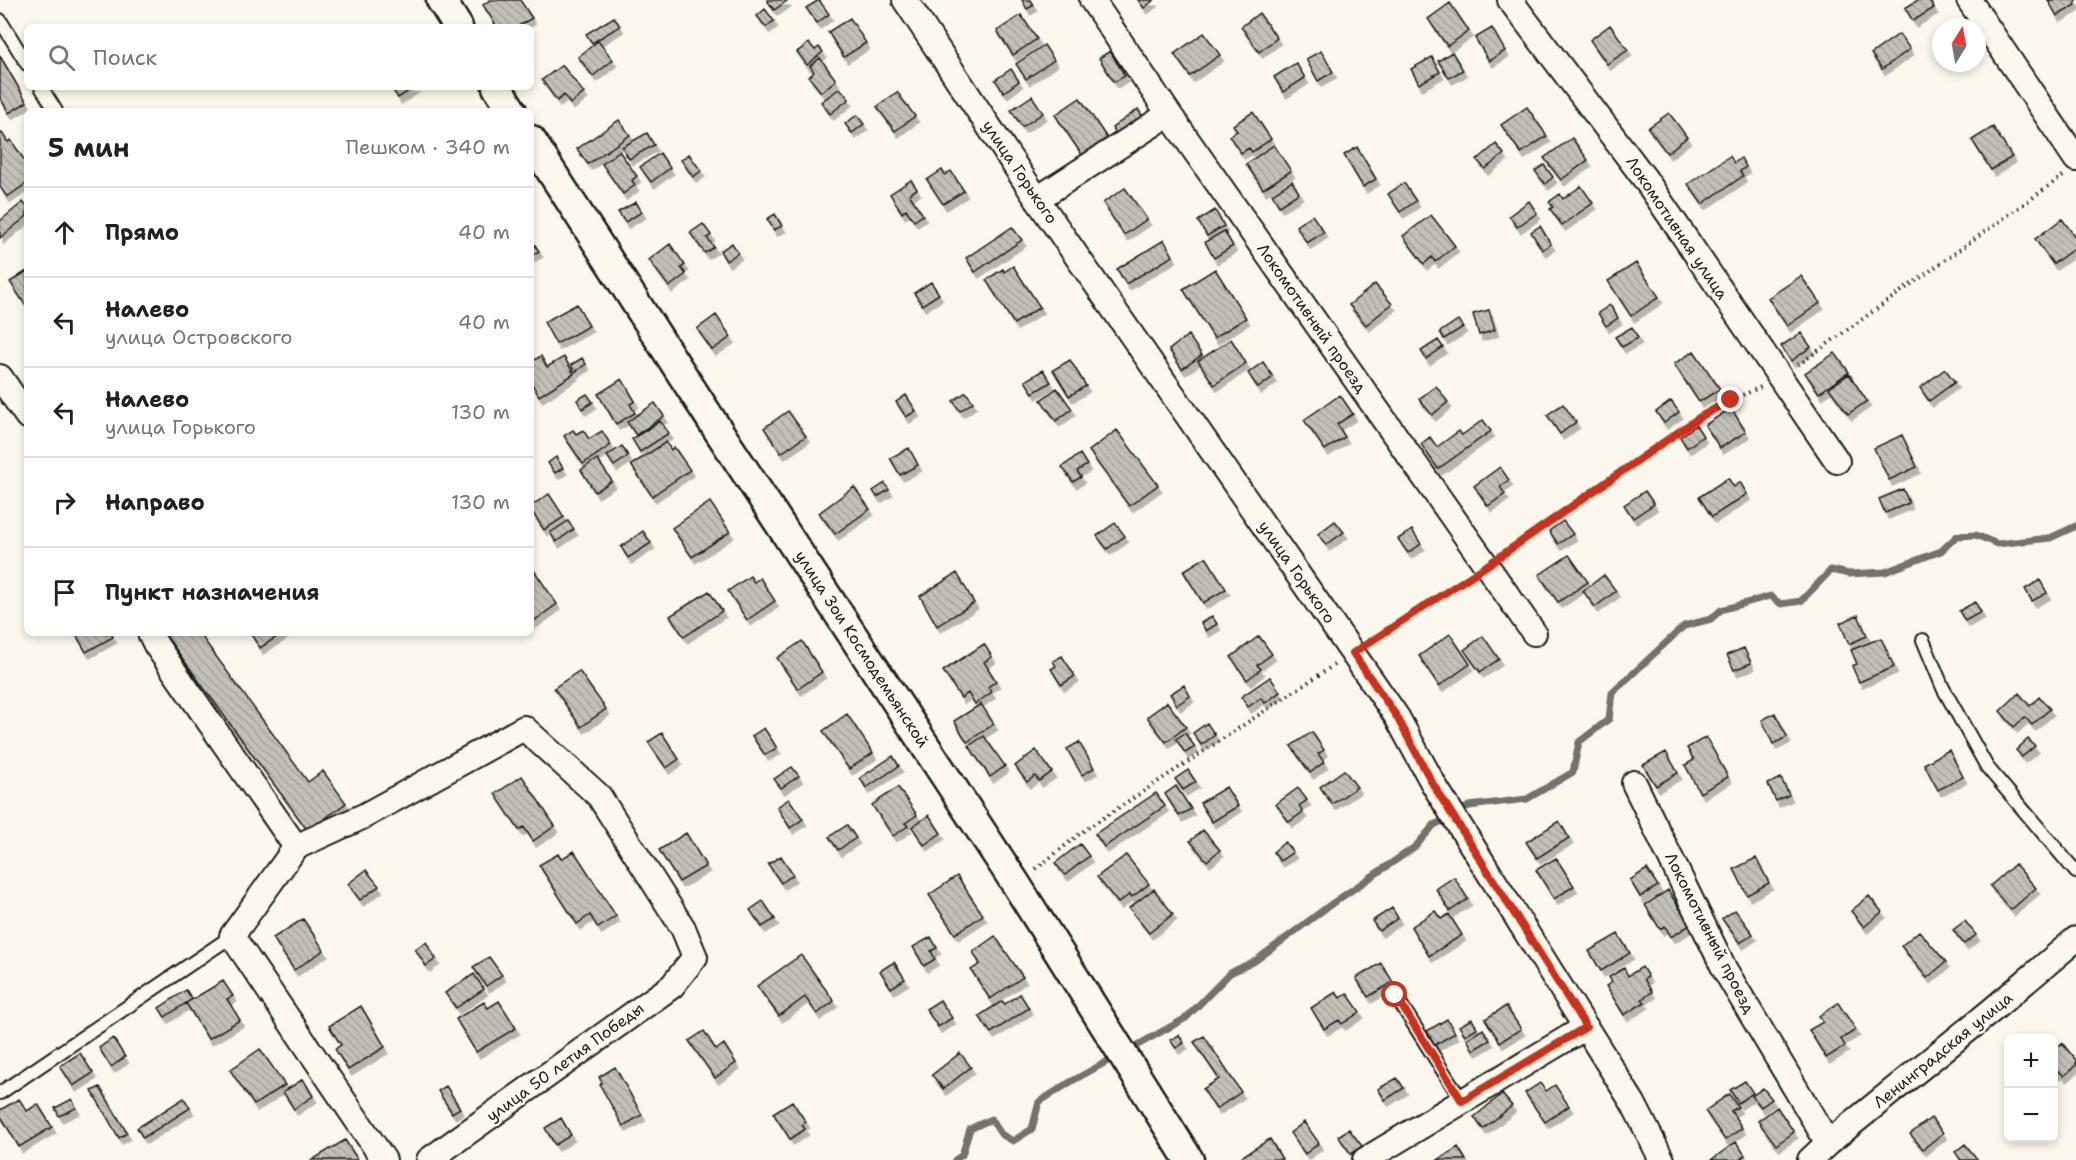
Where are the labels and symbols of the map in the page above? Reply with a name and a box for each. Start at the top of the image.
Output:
north arrow [1932,18,1986,72]
street label: улица Горького [978,116,1062,228]
street label: Локомотивная улица [1621,152,1733,304]
street label: Локомотивный проезд [1252,239,1372,397]
route end [1717,386,1743,412]
street label: улица Горького [1254,517,1340,627]
street label: улица Зои Космодемьянской [790,546,934,752]
street label: Локомотивный проезд [1660,849,1760,1017]
route start [1381,981,1407,1007]
street label: Ленинградская улица [1869,987,2017,1113]
street label: улица 50 летия Победы [482,998,648,1126]

